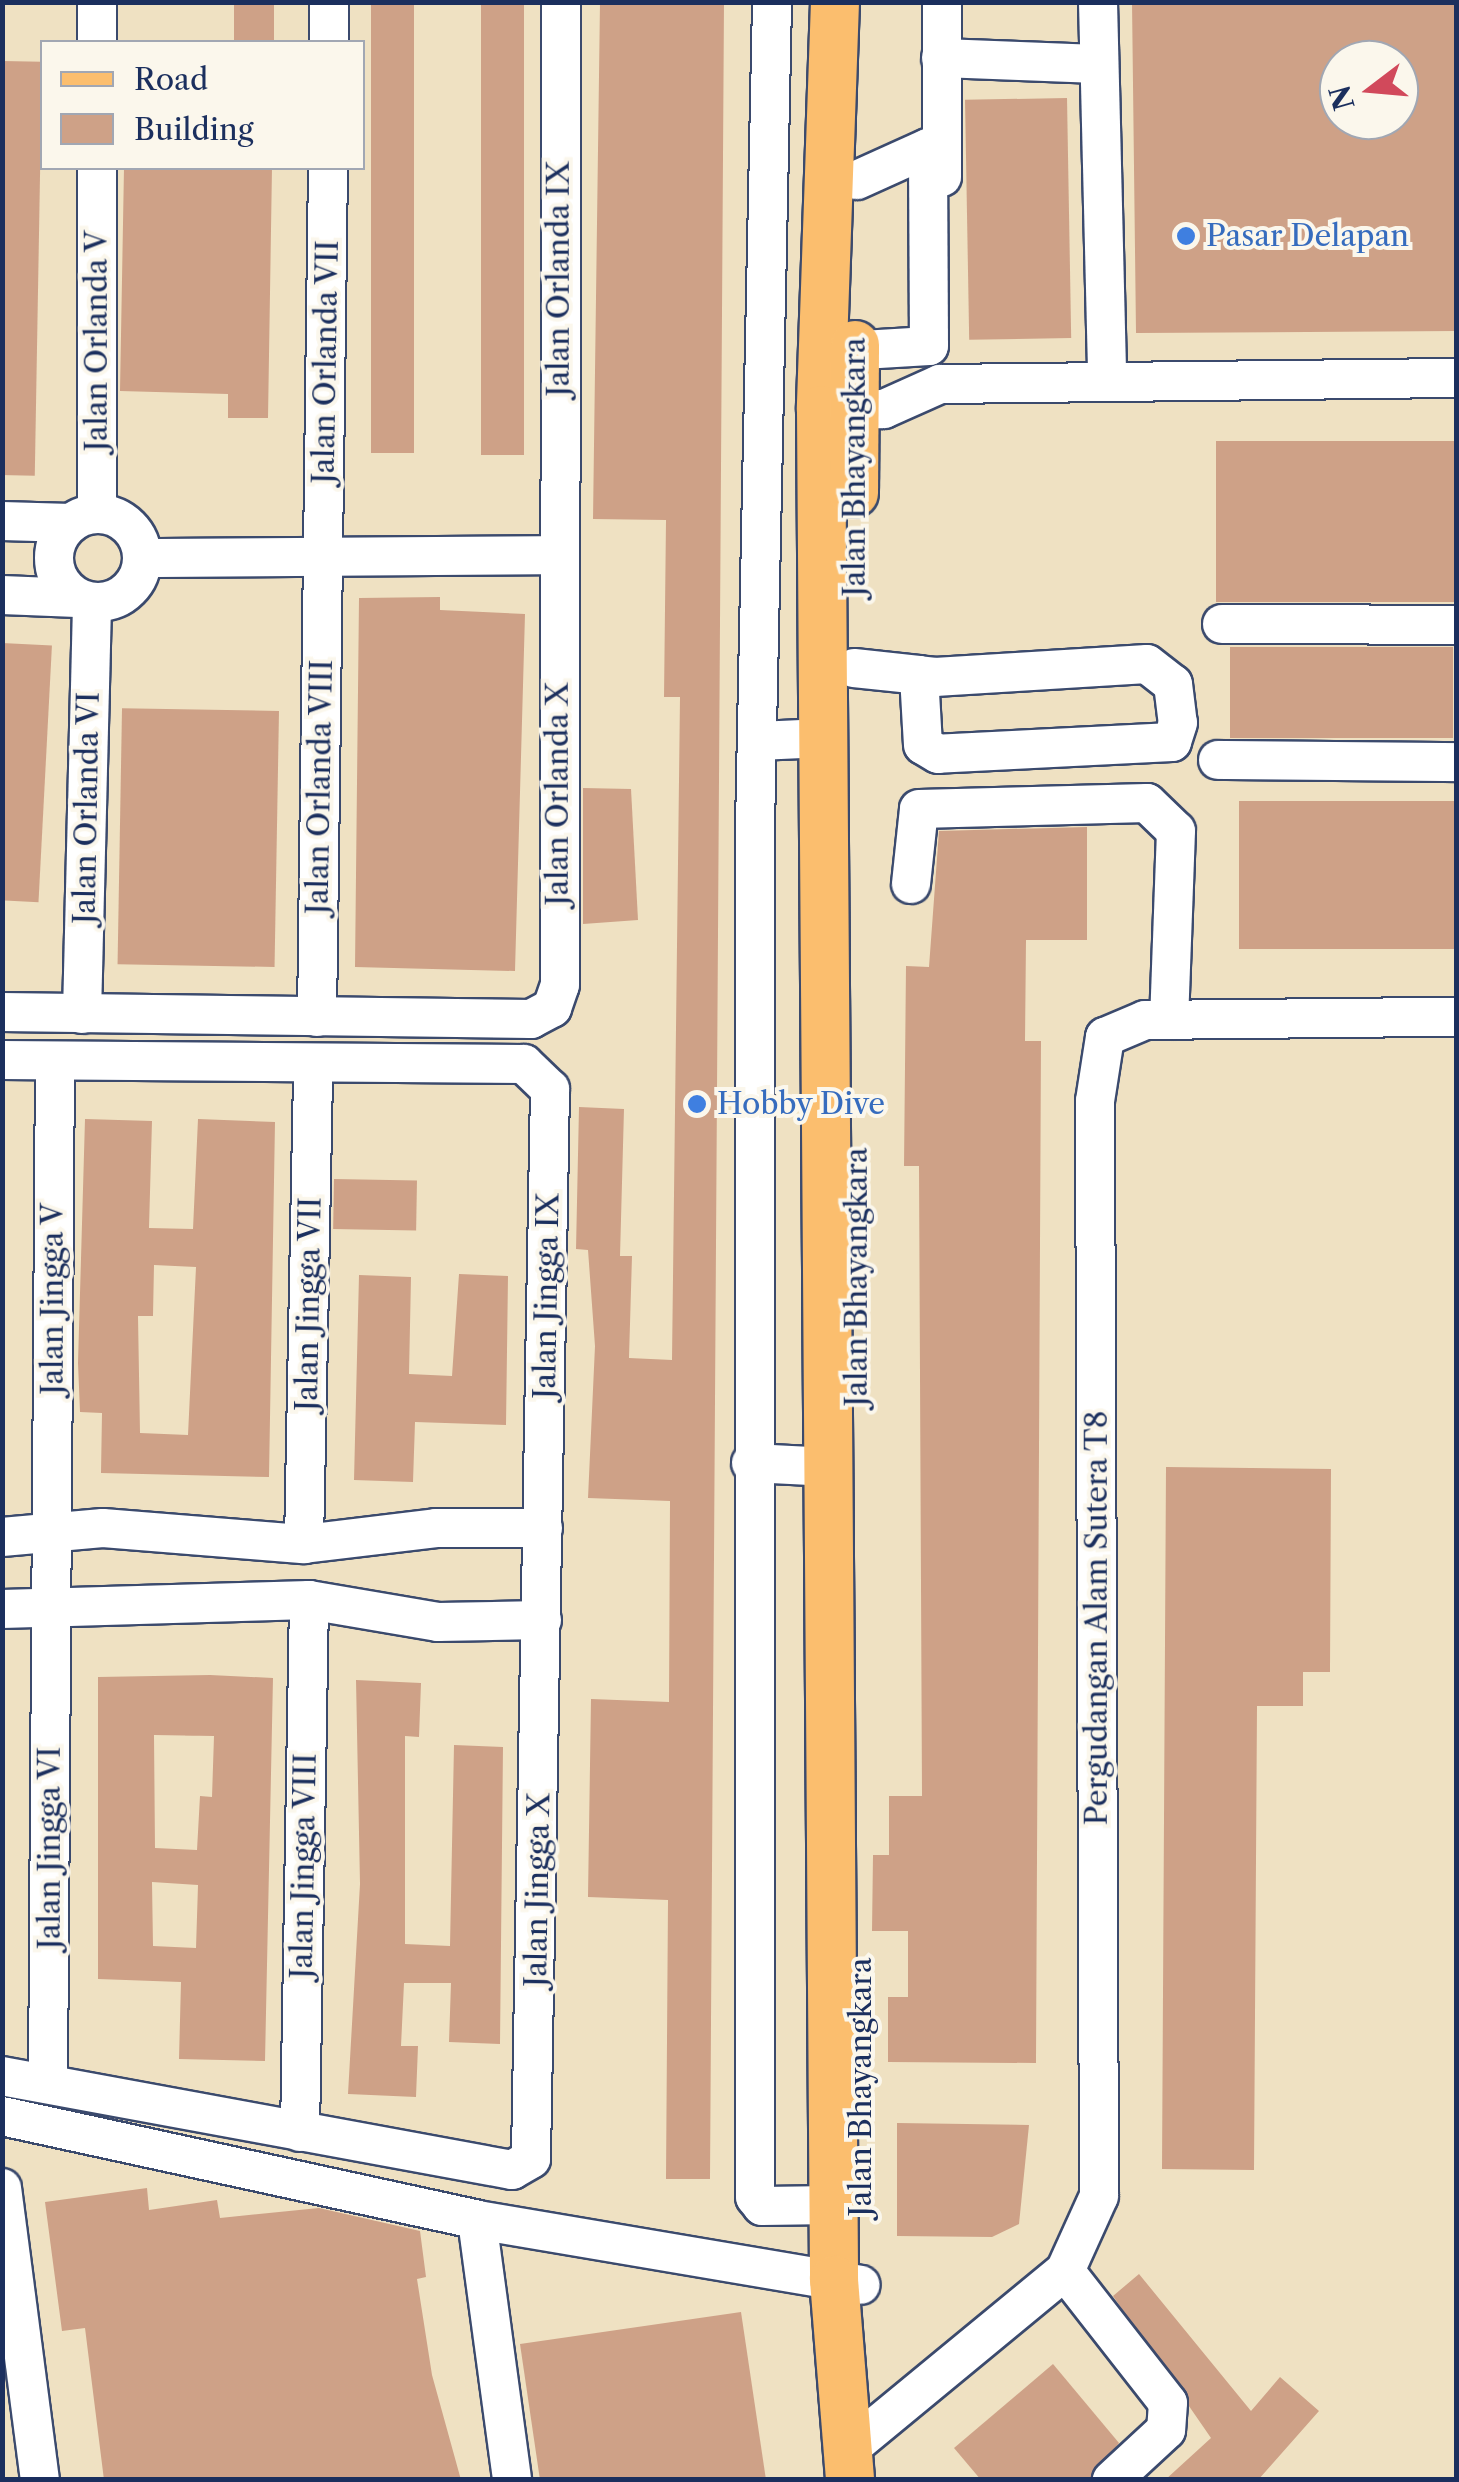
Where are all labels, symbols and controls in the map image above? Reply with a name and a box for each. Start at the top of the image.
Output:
legend [40,40,365,170]
north arrow [1319,40,1419,140]
text: Road [134,61,208,98]
text: N [1322,81,1362,114]
text: Building [134,111,254,148]
street label: Jalan Orlanda IX [541,161,577,397]
place label: Pasar Delapan [1206,218,1410,254]
marker: Pasar Delapan [1175,225,1197,247]
street label: Jalan Orlanda V [79,230,115,452]
street label: Jalan Orlanda VII [306,239,346,485]
street label: Jalan Bhayangkara [837,337,873,597]
street label: Jalan Orlanda VIII [300,659,340,915]
street label: Jalan Orlanda X [540,682,576,906]
street label: Jalan Orlanda VI [67,691,107,925]
place label: Hobby Dive [717,1086,886,1122]
marker: Hobby Dive [686,1093,708,1115]
street label: Jalan Bhayangkara [839,1147,875,1407]
street label: Jalan Jingga IX [527,1193,567,1399]
street label: Jalan Jingga VII [289,1196,329,1412]
street label: Jalan Jingga V [35,1202,71,1396]
street label: Pergudangan Alam Sutera T8 [1079,1409,1115,1827]
street label: Jalan Jingga VI [32,1746,68,1950]
street label: Jalan Jingga VIII [284,1752,324,1980]
street label: Jalan Jingga X [518,1792,558,1988]
street label: Jalan Bhayangkara [843,1957,879,2217]

